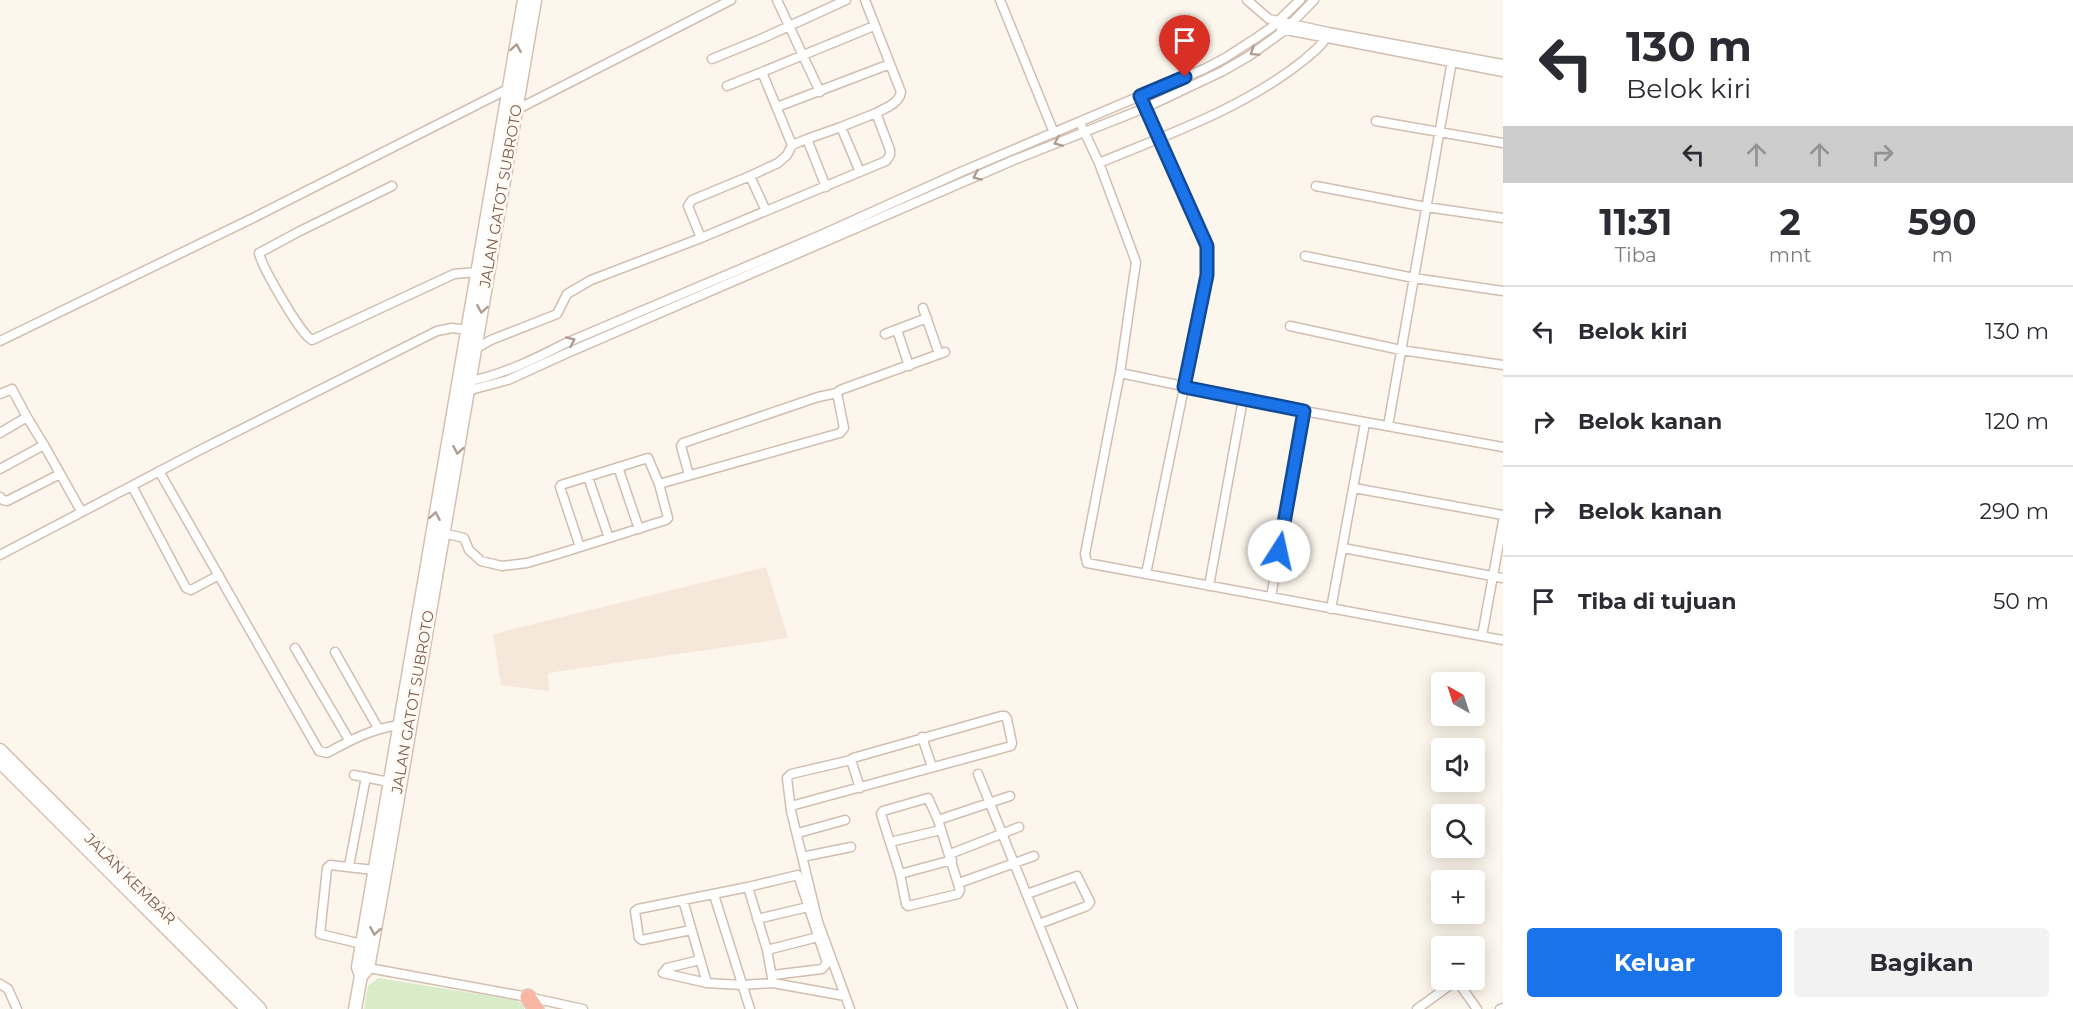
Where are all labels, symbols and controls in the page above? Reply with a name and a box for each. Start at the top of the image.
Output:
pin [1159,15,1210,77]
text: 130 m [1626,20,1752,72]
icon: arrive [1168,24,1201,57]
icon: left [1527,24,1605,102]
one-way arrow [509,43,521,52]
one-way arrow [1250,45,1261,56]
text: Belok kiri [1626,72,1751,105]
street label: JALAN GATOT SUBROTO [475,103,526,290]
one-way arrow [1054,135,1065,147]
icon: left [1677,138,1710,171]
icon: ahead [1740,138,1773,171]
icon: ahead [1803,138,1836,171]
icon: right [1866,138,1899,171]
one-way arrow [973,169,984,181]
text: 11:31 [1599,200,1672,244]
text: 2 [1780,200,1801,244]
text: 590 [1908,200,1977,244]
text: Tiba [1615,243,1657,267]
text: mnt [1769,243,1812,267]
text: m [1932,243,1953,267]
one-way arrow [476,304,489,314]
icon: left [1527,315,1560,348]
text: Belok kiri [1578,318,1687,345]
text: 130 m [1985,318,2049,345]
one-way arrow [565,337,576,349]
icon: right [1527,405,1560,438]
text: Belok kanan [1578,408,1722,435]
text: 120 m [1985,408,2049,435]
one-way arrow [452,444,465,454]
icon: right [1527,495,1560,528]
text: Belok kanan [1578,498,1722,525]
text: 290 m [1979,498,2049,525]
one-way arrow [428,511,441,521]
position arrow [1247,519,1311,583]
icon: arrive [1527,585,1560,618]
text: Tiba di tujuan [1578,588,1736,615]
text: 50 m [1993,588,2049,615]
street label: JALAN GATOT SUBROTO [387,609,438,796]
north arrow [1431,672,1485,726]
map controls [1431,672,1485,990]
button: sound [1431,738,1485,792]
button: search [1431,804,1485,858]
street label: JALAN KEMBAR [80,828,180,928]
button: + [1431,870,1485,924]
one-way arrow [369,927,381,936]
button: Keluar [1527,928,1782,997]
button: Bagikan [1794,928,2049,997]
button: − [1431,936,1485,990]

